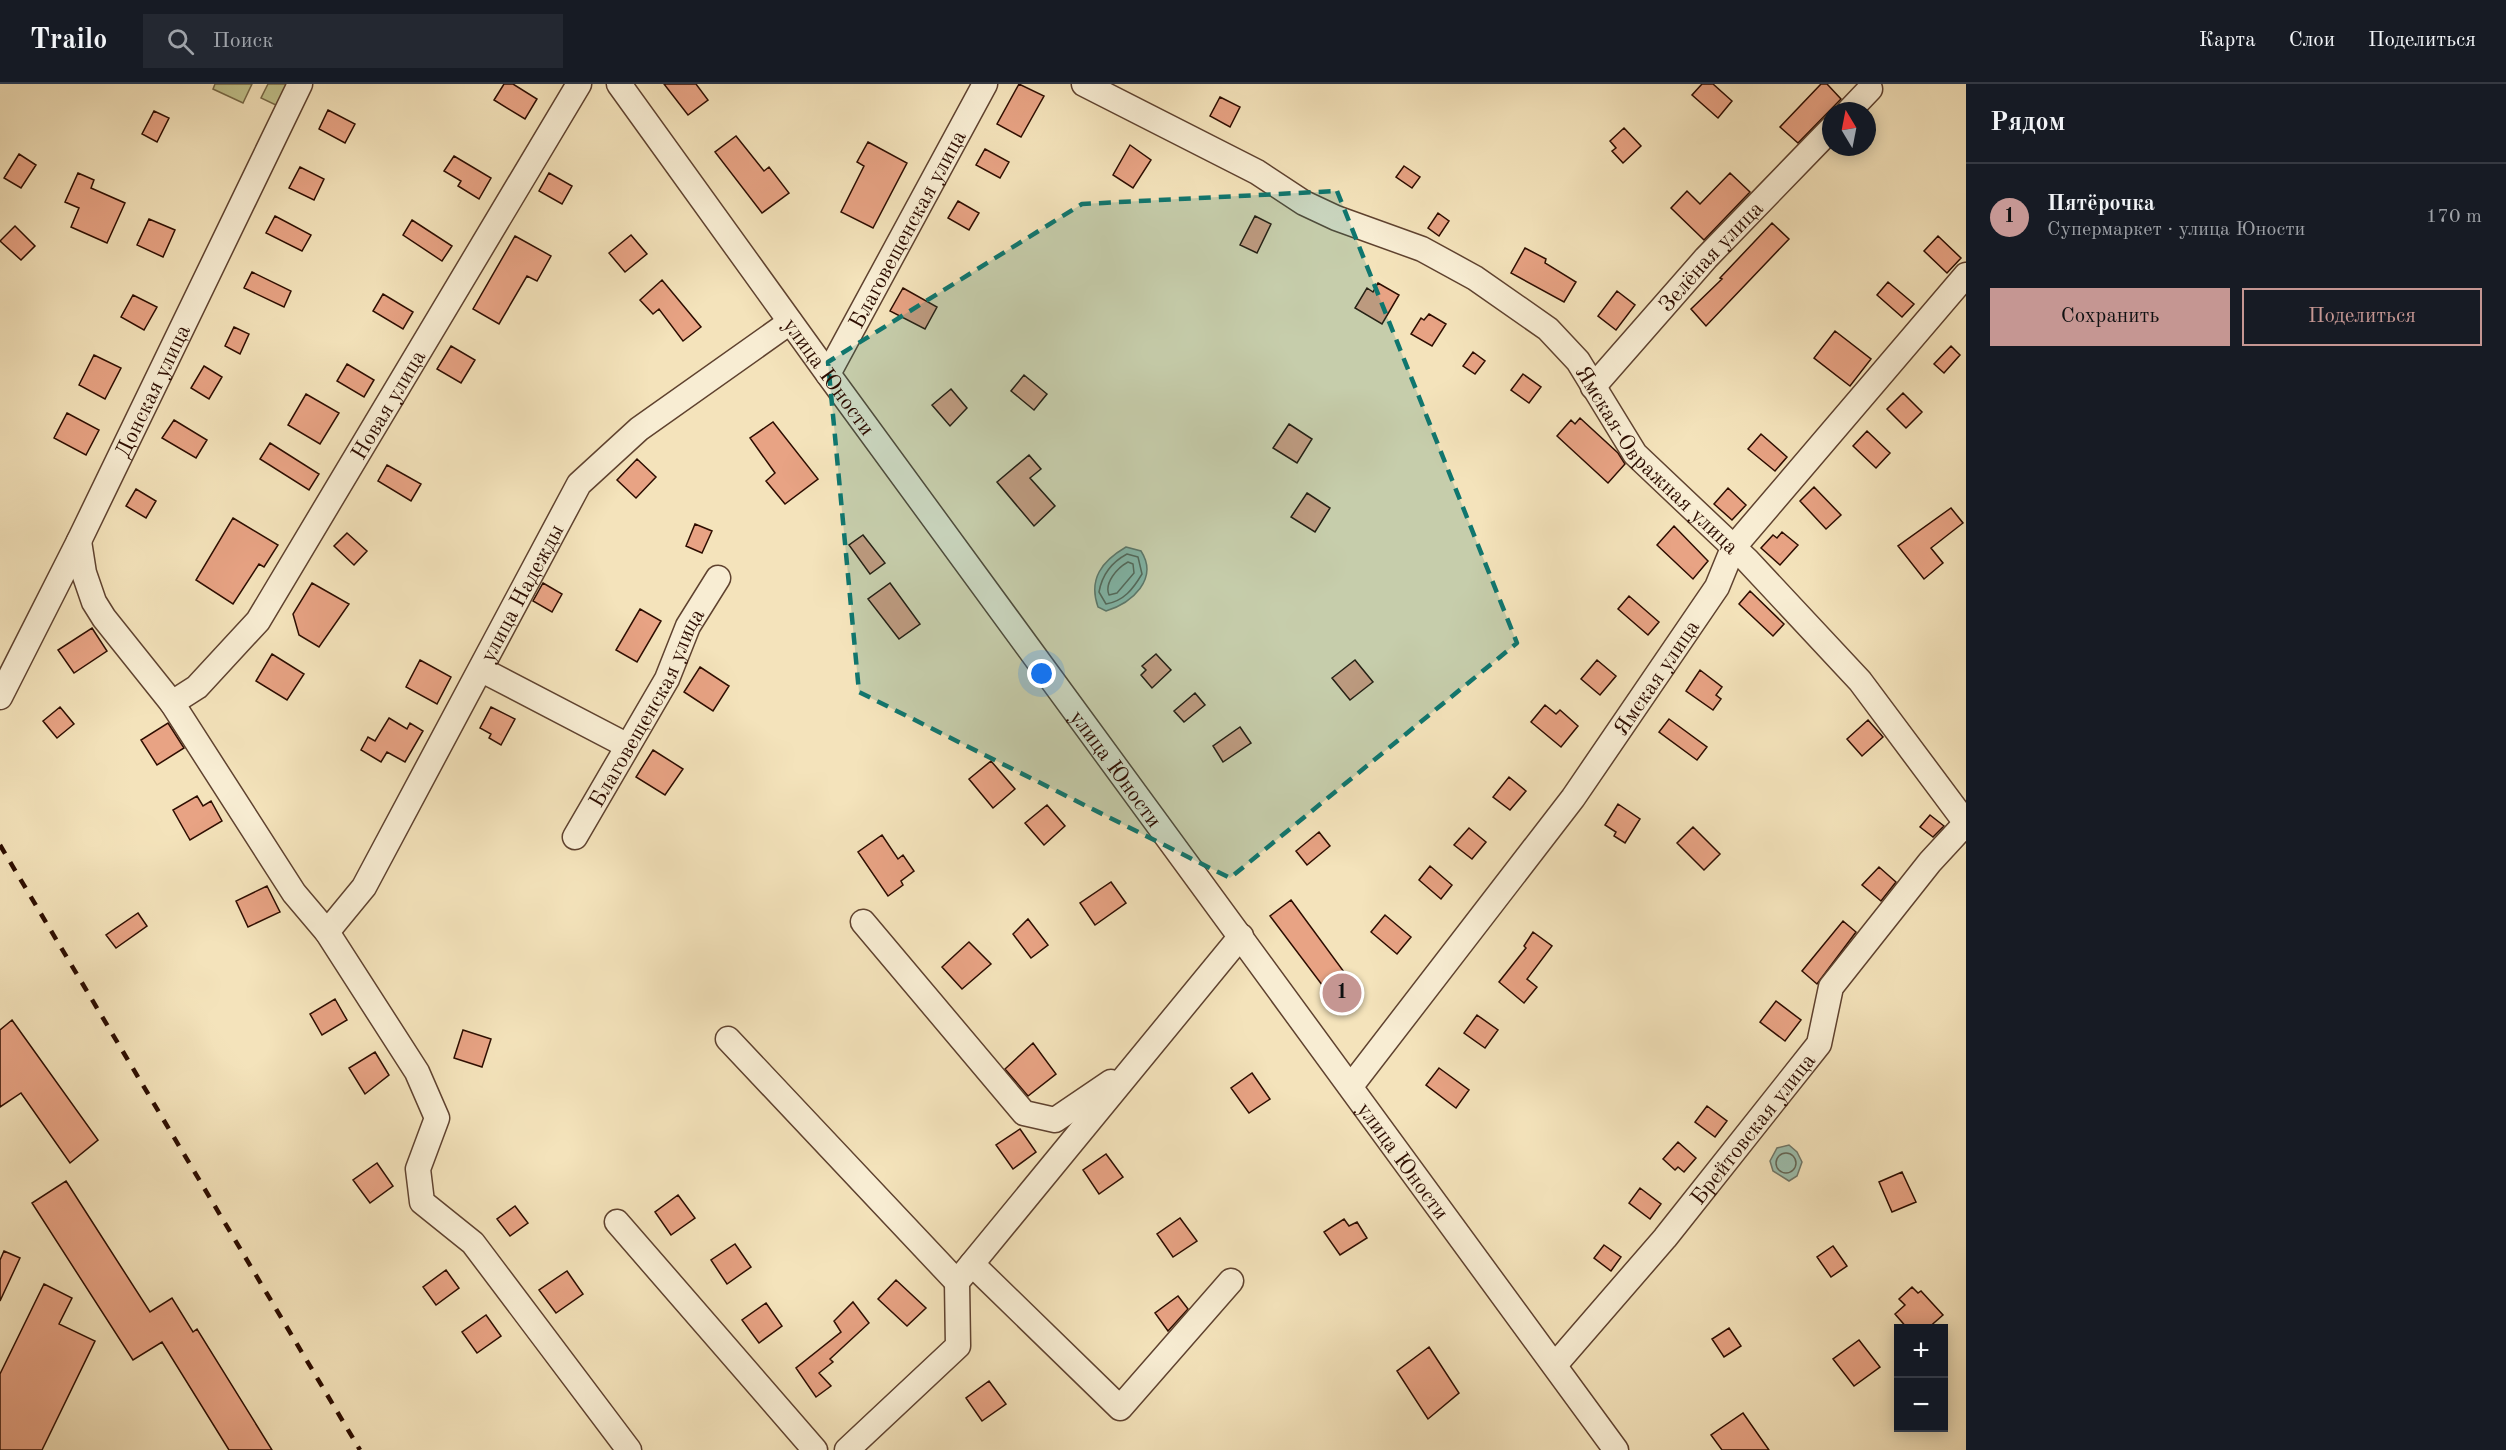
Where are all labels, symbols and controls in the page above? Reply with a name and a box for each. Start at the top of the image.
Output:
search box [143,14,563,68]
icon: search [164,25,197,58]
text: Trailo [30,27,107,55]
text: Поиск [212,30,273,52]
text: Карта [2199,30,2256,51]
text: Слои [2289,30,2335,51]
text: Поделиться [2368,30,2476,51]
north arrow [1822,102,1876,156]
text: Рядом [1990,110,2065,136]
street label: Благовещенская улица [846,127,971,333]
text: Пятёрочка [2047,193,2155,215]
street label: Зелёная улица [1655,197,1768,317]
text: 1 [2004,207,2015,227]
text: 170 m [2426,207,2482,227]
text: Супермаркет · улица Юности [2047,220,2305,240]
button: Сохранить [1990,288,2230,346]
button: Поделиться [2242,288,2482,346]
street label: улица Юности [778,314,878,440]
street label: Донская улица [112,321,195,461]
street label: Новая улица [348,347,430,464]
street label: Ямская-Овражная улица [1571,362,1742,559]
street label: улица Надежды [477,521,569,666]
street label: Благовещенская улица [586,605,709,812]
street label: Ямская улица [1610,616,1704,740]
your location [1027,659,1056,688]
street label: улица Юности [1065,707,1165,832]
pin: 1 [1322,970,1362,1016]
street label: Брейтовская улица [1687,1050,1820,1209]
street label: улица Юности [1352,1099,1452,1224]
map controls [1894,1324,1948,1432]
button: + [1894,1324,1948,1378]
button: − [1894,1378,1948,1432]

